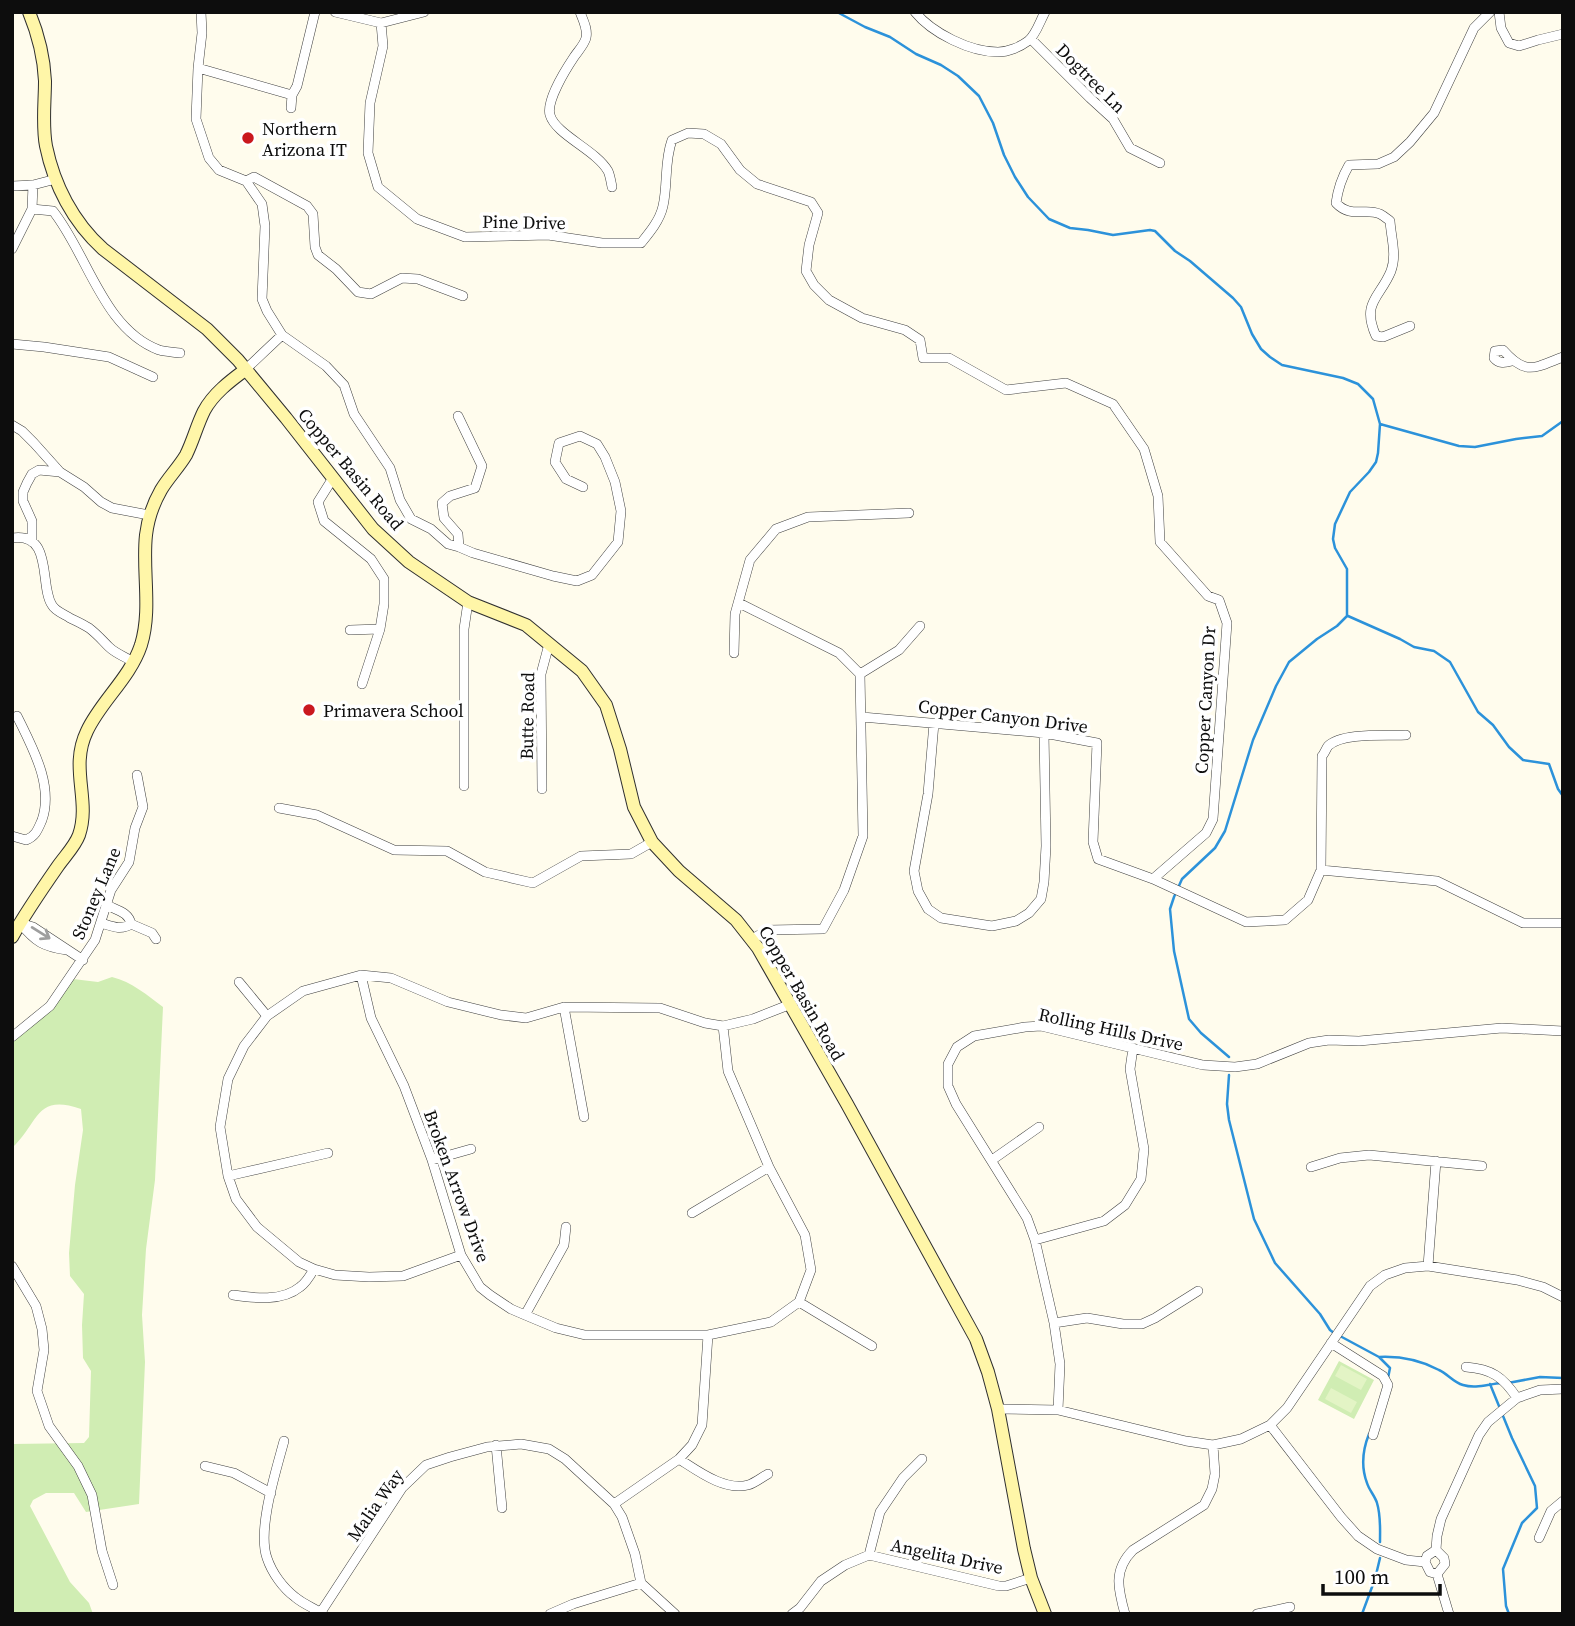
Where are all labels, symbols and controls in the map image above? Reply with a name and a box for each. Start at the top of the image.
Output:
street label: Dogtree Ln [1051,38,1132,119]
place label: Northern Arizona IT [262,116,347,162]
marker: Northern Arizona IT [240,130,256,146]
street label: Pine Drive [482,209,566,235]
street label: Copper Basin Road [292,403,410,535]
street label: Copper Canyon Dr [1189,625,1221,774]
street label: Butte Road [514,672,540,760]
street label: Copper Canyon Drive [917,693,1089,739]
place label: Primavera School [323,698,464,723]
marker: Primavera School [301,702,317,718]
street label: Stoney Lane [65,843,127,943]
street label: Copper Basin Road [753,921,851,1065]
one-way arrow [31,926,51,940]
street label: Rolling Hills Drive [1036,1001,1186,1057]
street label: Broken Arrow Drive [418,1106,496,1266]
street label: Malia Way [341,1463,409,1546]
street label: Angelita Drive [888,1532,1006,1580]
scale bar [1323,1552,1440,1596]
text: 100 m [1334,1562,1389,1591]

